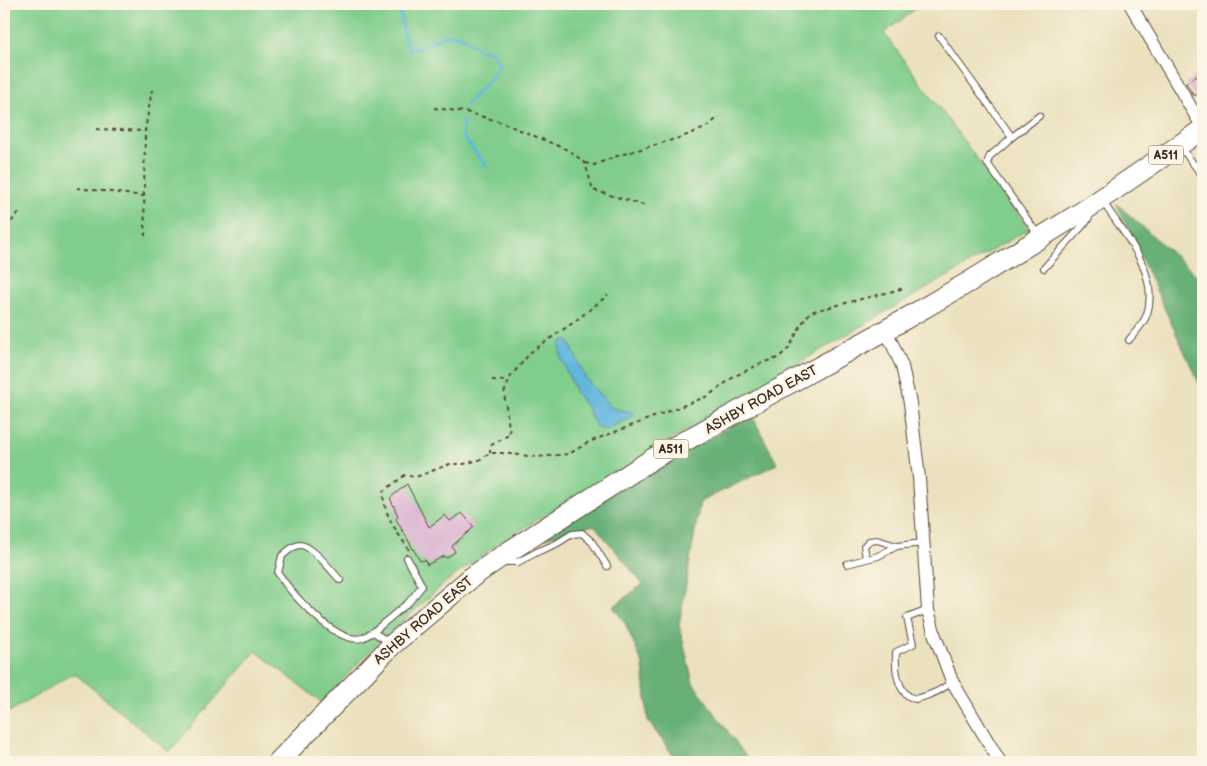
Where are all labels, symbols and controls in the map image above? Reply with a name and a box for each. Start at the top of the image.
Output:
road number: A511 [1148,146,1184,164]
street label: ASHBY ROAD EAST [702,361,821,437]
road number: A511 [654,439,688,458]
street label: ASHBY ROAD EAST [370,572,477,668]

